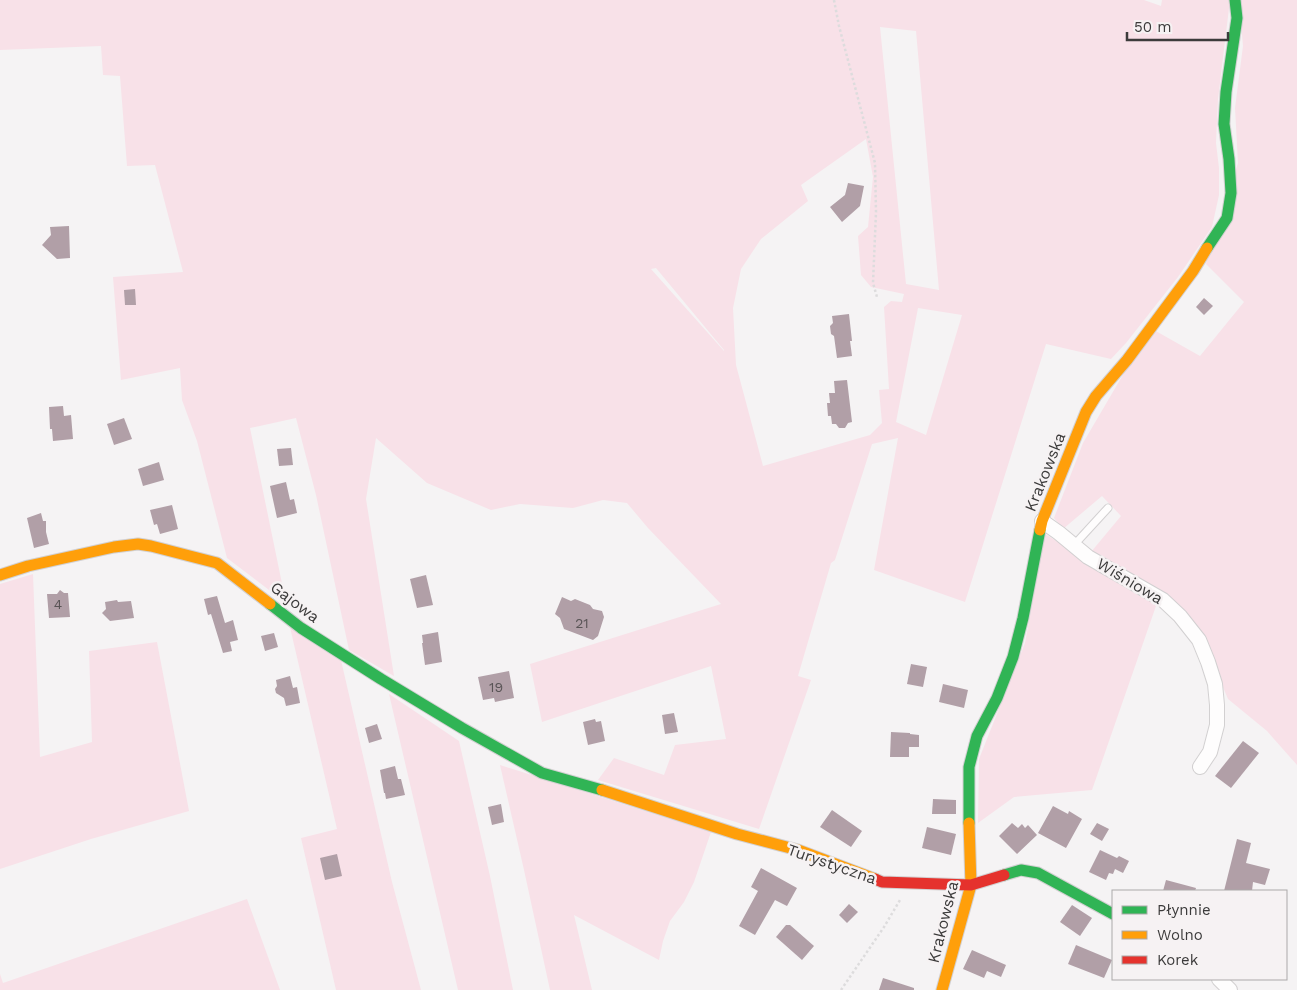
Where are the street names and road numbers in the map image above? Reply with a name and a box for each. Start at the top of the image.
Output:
street label: Krakowska [1021,430,1069,514]
street label: Wiśniowa [1093,554,1167,608]
street label: Gajowa [267,577,323,627]
street label: Turystyczna [785,840,879,888]
street label: Krakowska [924,879,962,965]

